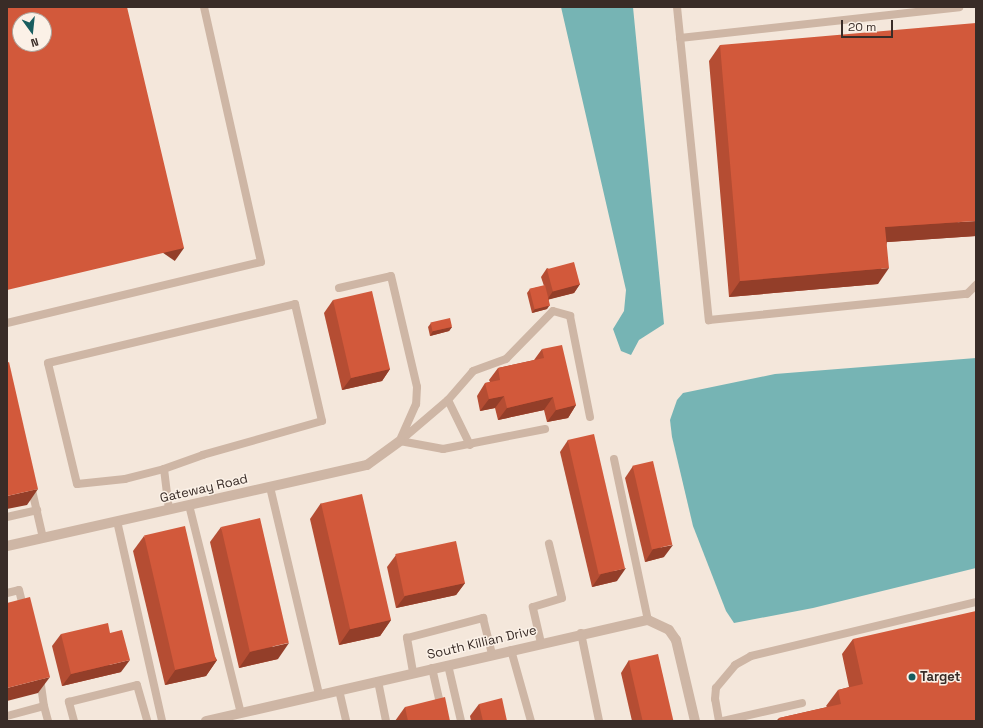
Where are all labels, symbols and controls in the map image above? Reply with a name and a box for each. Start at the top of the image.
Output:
north arrow [12,12,52,52]
scale bar [843,12,895,38]
text: 20 m [848,19,876,35]
text: N [29,35,40,50]
street label: Gateway Road [159,471,249,507]
street label: South Killian Drive [426,623,538,663]
place label: Target [920,669,960,685]
marker: Target [907,672,917,682]

